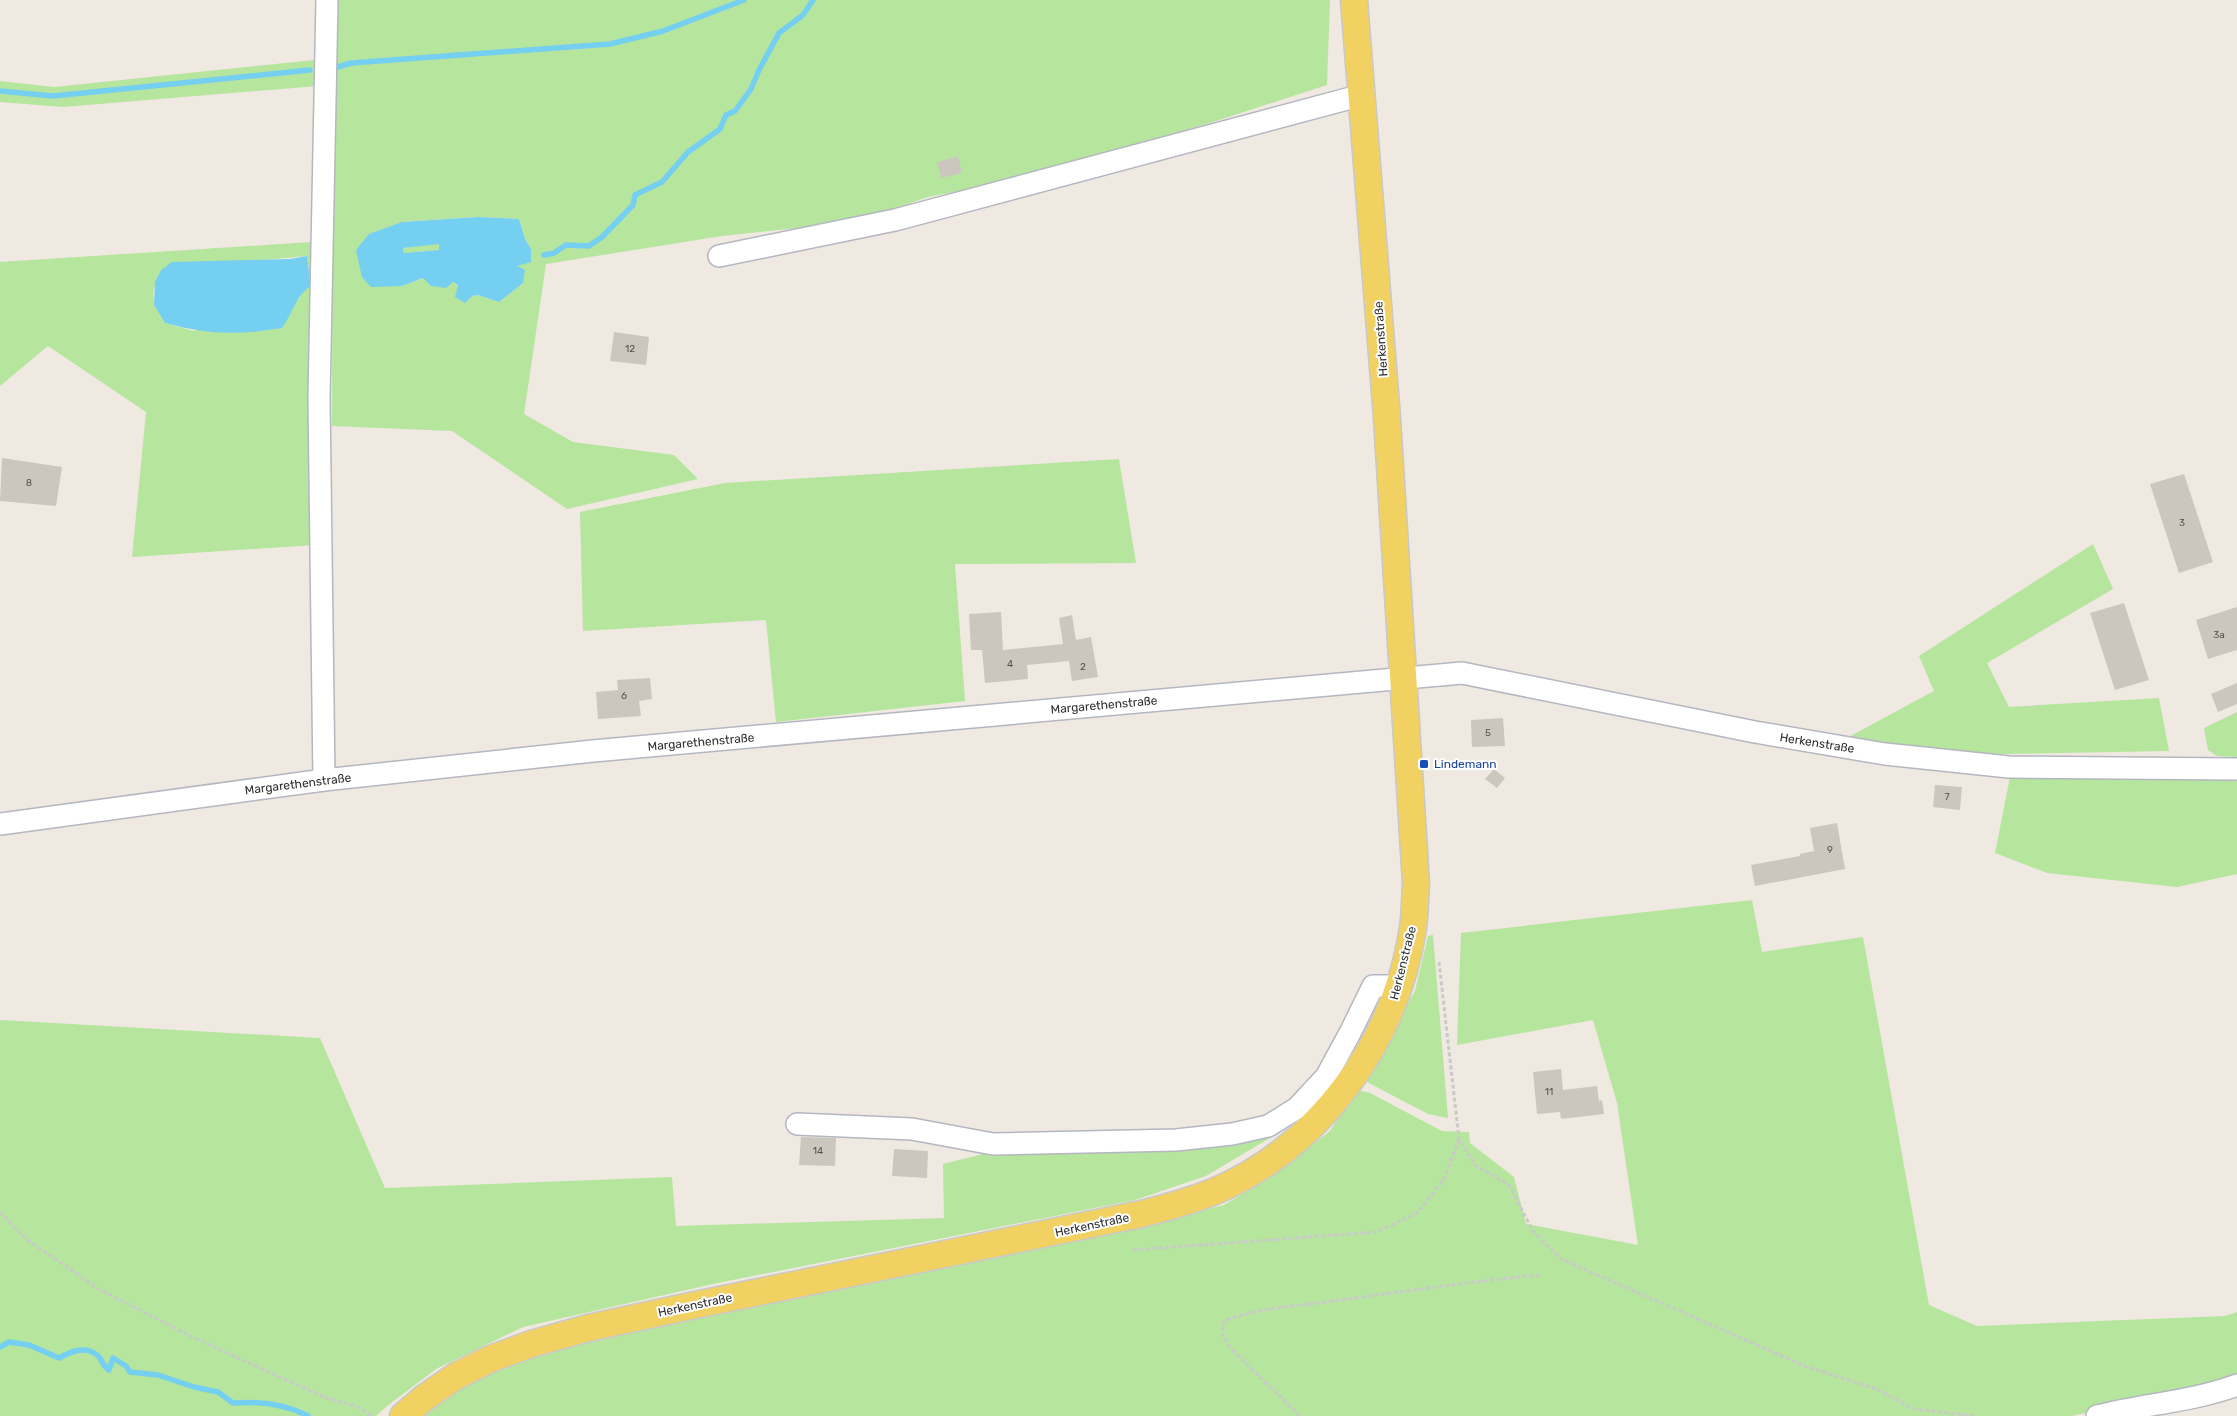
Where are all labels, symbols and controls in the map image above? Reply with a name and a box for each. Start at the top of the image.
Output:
street label: Herkenstraße [1371,301,1391,377]
house number: 12 [625,343,635,355]
house number: 8 [26,477,32,489]
house number: 3 [2179,517,2185,529]
house number: 3a [2213,629,2225,641]
house number: 4 [1007,658,1013,670]
house number: 2 [1080,661,1086,673]
house number: 6 [621,690,627,702]
street label: Margarethenstraße [1050,693,1158,717]
house number: 5 [1485,727,1491,739]
street label: Margarethenstraße [647,730,755,754]
street label: Herkenstraße [1779,730,1856,756]
place label: Lindemann [1434,757,1497,771]
marker: Lindemann [1418,758,1430,770]
street label: Margarethenstraße [244,770,352,797]
house number: 7 [1944,791,1950,803]
house number: 9 [1827,844,1833,856]
street label: Herkenstraße [1387,924,1419,1001]
house number: 11 [1545,1086,1553,1098]
house number: 14 [813,1145,823,1157]
street label: Herkenstraße [1054,1210,1131,1240]
street label: Herkenstraße [657,1290,734,1320]

